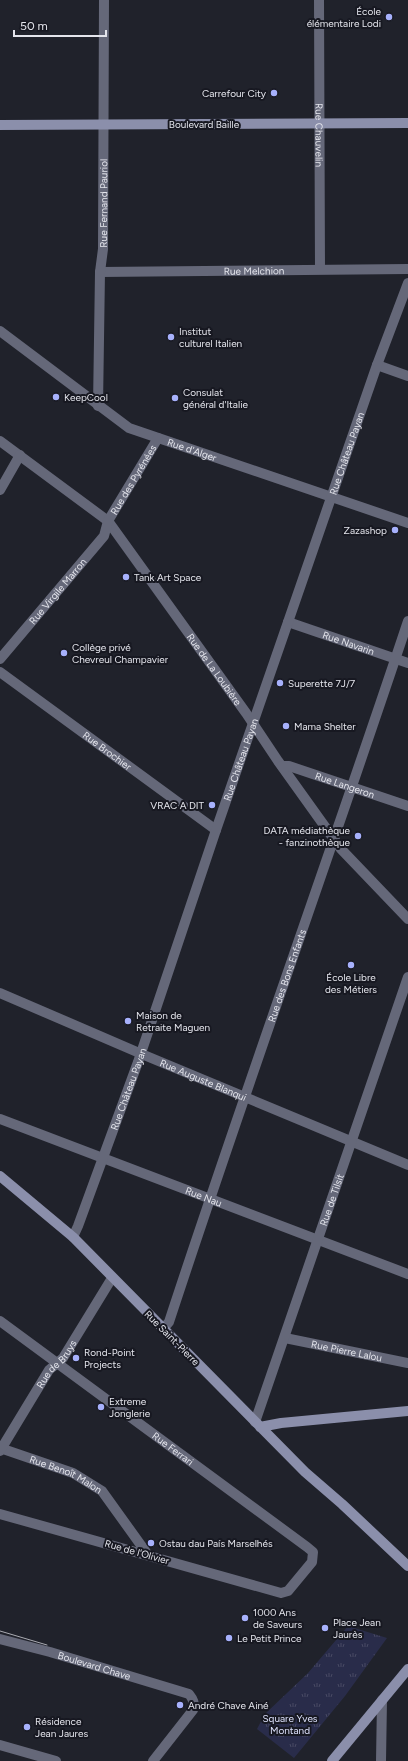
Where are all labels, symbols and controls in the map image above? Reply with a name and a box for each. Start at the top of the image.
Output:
place label: École élémentaire Lodi [307,5,382,30]
scale bar [14,12,106,38]
marker: École élémentaire Lodi [384,12,394,22]
text: 50 m [20,19,48,33]
place label: Carrefour City [202,87,267,100]
marker: Carrefour City [269,88,279,98]
street label: Rue Chauvelin [313,103,326,167]
street label: Boulevard Baille [169,118,240,131]
street label: Rue Fernand Pauriol [97,159,110,248]
street label: Rue Melchion [224,264,285,277]
place label: Institut culturel Italien [179,325,243,350]
marker: Institut culturel Italien [166,332,176,342]
place label: Consulat général d'Italie [183,386,248,411]
place label: KeepCool [64,391,108,404]
marker: KeepCool [51,392,61,402]
marker: Consulat général d'Italie [170,393,180,403]
street label: Rue Château Payan [326,410,367,497]
street label: Rue d'Alger [166,435,219,464]
street label: Rue des Pyrénées [107,442,159,517]
place label: Zazashop [344,524,387,537]
marker: Zazashop [390,525,400,535]
street label: Rue Virgile Marron [26,555,89,627]
place label: Tank Art Space [134,571,202,584]
marker: Tank Art Space [121,572,131,582]
street label: Rue Navarin [321,628,377,658]
street label: Rue de La Loubière [184,631,245,708]
place label: Collège privé Chevreul Champavier [72,641,169,666]
marker: Collège privé Chevreul Champavier [59,648,69,658]
place label: Superette 7J/7 [288,677,356,690]
marker: Superette 7J/7 [275,678,285,688]
street label: Rue Château Payan [220,716,261,803]
place label: Mama Shelter [294,720,356,733]
marker: Mama Shelter [281,721,291,731]
street label: Rue Brochier [80,728,135,773]
street label: Rue Langeron [314,769,377,801]
place label: VRAC A DIT [150,799,204,812]
marker: VRAC A DIT [207,800,217,810]
place label: DATA médiathèque - fanzinothèque [263,824,351,849]
marker: DATA médiathèque - fanzinothèque [353,831,363,841]
street label: Rue des Bons Enfants [265,927,309,1024]
marker: École Libre des Métiers [346,960,356,970]
place label: École Libre des Métiers [325,971,377,996]
place label: Maison de Retraite Maguen [136,1009,210,1034]
marker: Maison de Retraite Maguen [123,1016,133,1026]
street label: Rue Château Payan [107,1046,149,1132]
street label: Rue Auguste Blanqui [158,1056,249,1104]
street label: Rue de Tilsit [316,1172,346,1228]
street label: Rue Nau [184,1184,224,1209]
street label: Rue Saint-Pierre [142,1308,203,1369]
street label: Rue de Bruys [33,1337,79,1390]
street label: Rue Pierre Lalou [310,1337,383,1364]
place label: Rond-Point Projects [84,1346,135,1371]
marker: Rond-Point Projects [71,1353,81,1363]
place label: Extreme Jonglerie [109,1395,151,1420]
marker: Extreme Jonglerie [96,1402,106,1412]
street label: Rue Ferrari [150,1429,196,1468]
street label: Rue Benoît Malon [28,1452,105,1496]
street label: Rue de l'Olivier [103,1537,171,1568]
place label: Ostau dau País Marselhés [159,1537,273,1550]
marker: Ostau dau País Marselhés [146,1538,156,1548]
place label: 1000 Ans de Saveurs [253,1606,302,1631]
marker: 1000 Ans de Saveurs [240,1613,250,1623]
place label: Place Jean Jaurès [333,1616,381,1641]
marker: Place Jean Jaurès [320,1623,330,1633]
place label: Le Petit Prince [237,1632,302,1645]
marker: Le Petit Prince [224,1633,234,1643]
street label: Boulevard Chave [56,1648,133,1683]
place label: André Chave Ainé [188,1699,269,1712]
marker: André Chave Ainé [175,1700,185,1710]
park label: Square Yves Montand [262,1712,318,1737]
place label: Résidence Jean Jaures [35,1715,88,1740]
marker: Résidence Jean Jaures [22,1722,32,1732]

